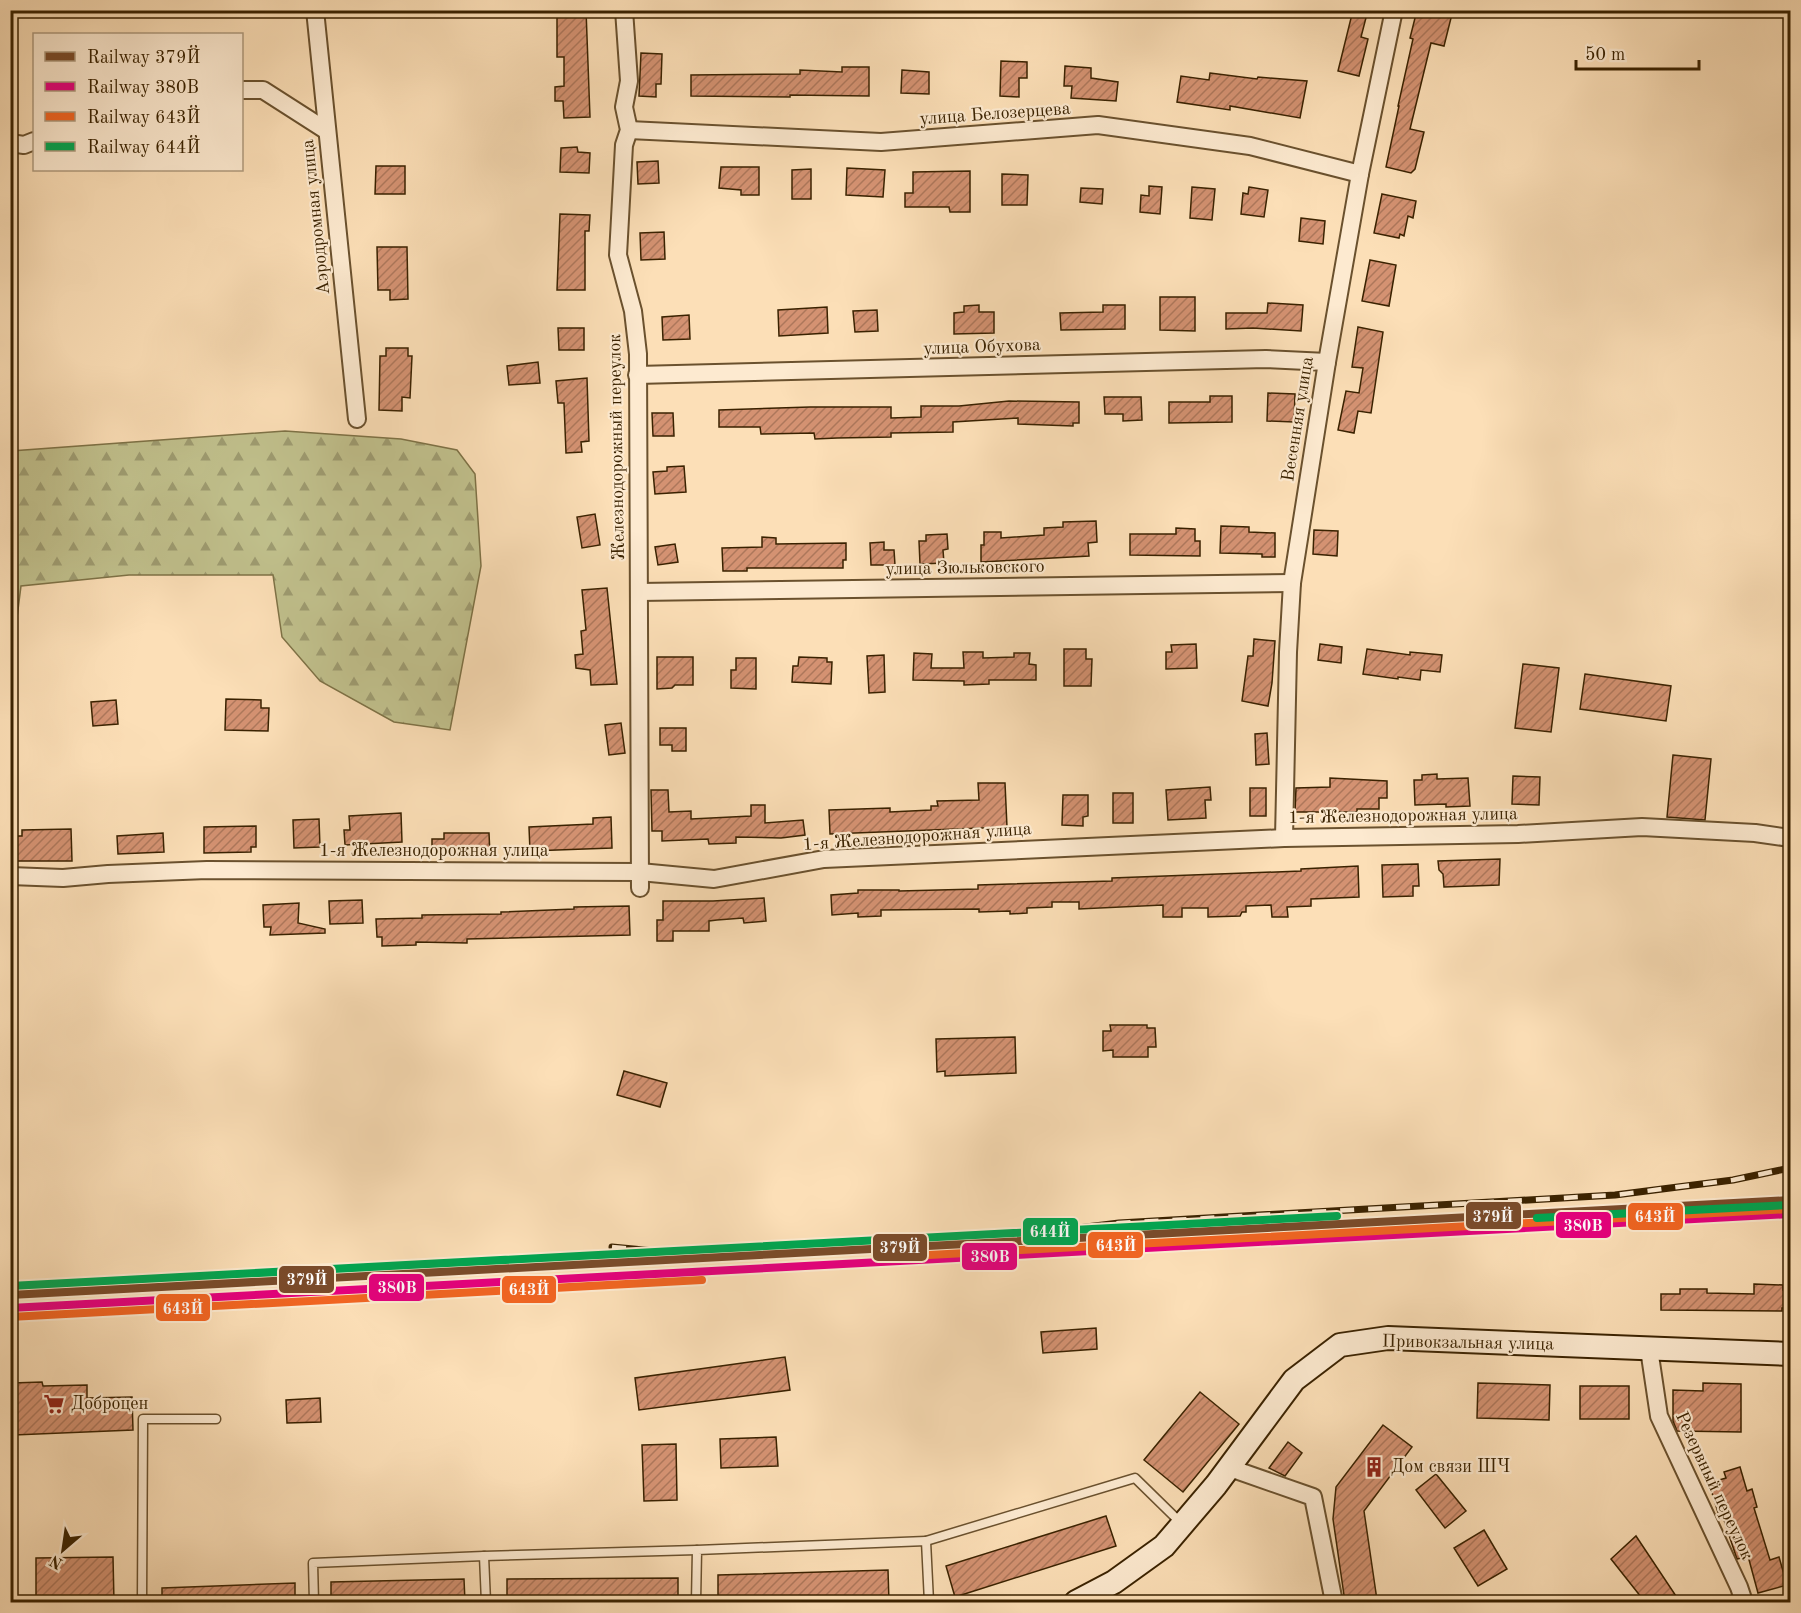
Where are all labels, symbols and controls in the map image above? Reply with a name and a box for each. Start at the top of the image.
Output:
legend [33,33,243,171]
scale bar [1576,33,1699,71]
text: Railway 379Й [87,45,200,67]
text: 50 m [1585,46,1625,64]
text: Railway 380В [87,79,199,97]
street label: улица Белозерцева [919,100,1071,128]
text: Railway 643Й [87,105,200,127]
text: Railway 644Й [87,135,200,157]
street label: Аэродромная улица [299,138,333,296]
street label: Железнодорожный переулок [606,334,628,560]
street label: улица Обухова [923,336,1041,358]
street label: Весенняя улица [1279,355,1317,483]
street label: улица Зюльковского [885,558,1045,578]
street label: 1-я Железнодорожная улица [1288,805,1518,827]
street label: 1-я Железнодорожная улица [802,820,1032,854]
street label: 1-я Железнодорожная улица [319,842,549,860]
line badge: 379Й [1465,1201,1522,1230]
line badge: 643Й [1627,1202,1684,1231]
text: 379Й [1472,1206,1514,1226]
text: 643Й [1634,1206,1676,1226]
line badge: 380В [1555,1211,1612,1239]
line badge: 644Й [1022,1217,1079,1246]
text: 380В [1563,1219,1603,1235]
text: 644Й [1029,1221,1071,1241]
line badge: 643Й [1087,1231,1144,1259]
line badge: 379Й [872,1233,928,1262]
text: 643Й [1095,1235,1137,1255]
text: 379Й [879,1237,921,1257]
line badge: 380В [961,1242,1018,1271]
text: 380В [970,1250,1010,1266]
line badge: 379Й [278,1265,335,1294]
text: 379Й [286,1269,328,1289]
line badge: 380В [368,1273,425,1302]
line badge: 643Й [501,1275,557,1304]
text: 643Й [508,1279,550,1299]
text: 380В [377,1281,417,1297]
line badge: 643Й [155,1293,211,1322]
text: 643Й [162,1298,204,1318]
street label: Привокзальная улица [1382,1332,1554,1354]
supermarket icon: Доброцен [42,1392,66,1416]
place label: Доброцен [71,1395,149,1413]
street label: Резервный переулок [1672,1409,1756,1563]
building icon: Дом связи ШЧ [1362,1455,1386,1479]
place label: Дом связи ШЧ [1391,1458,1510,1476]
north arrow [33,1520,93,1580]
text: N [47,1551,66,1571]

